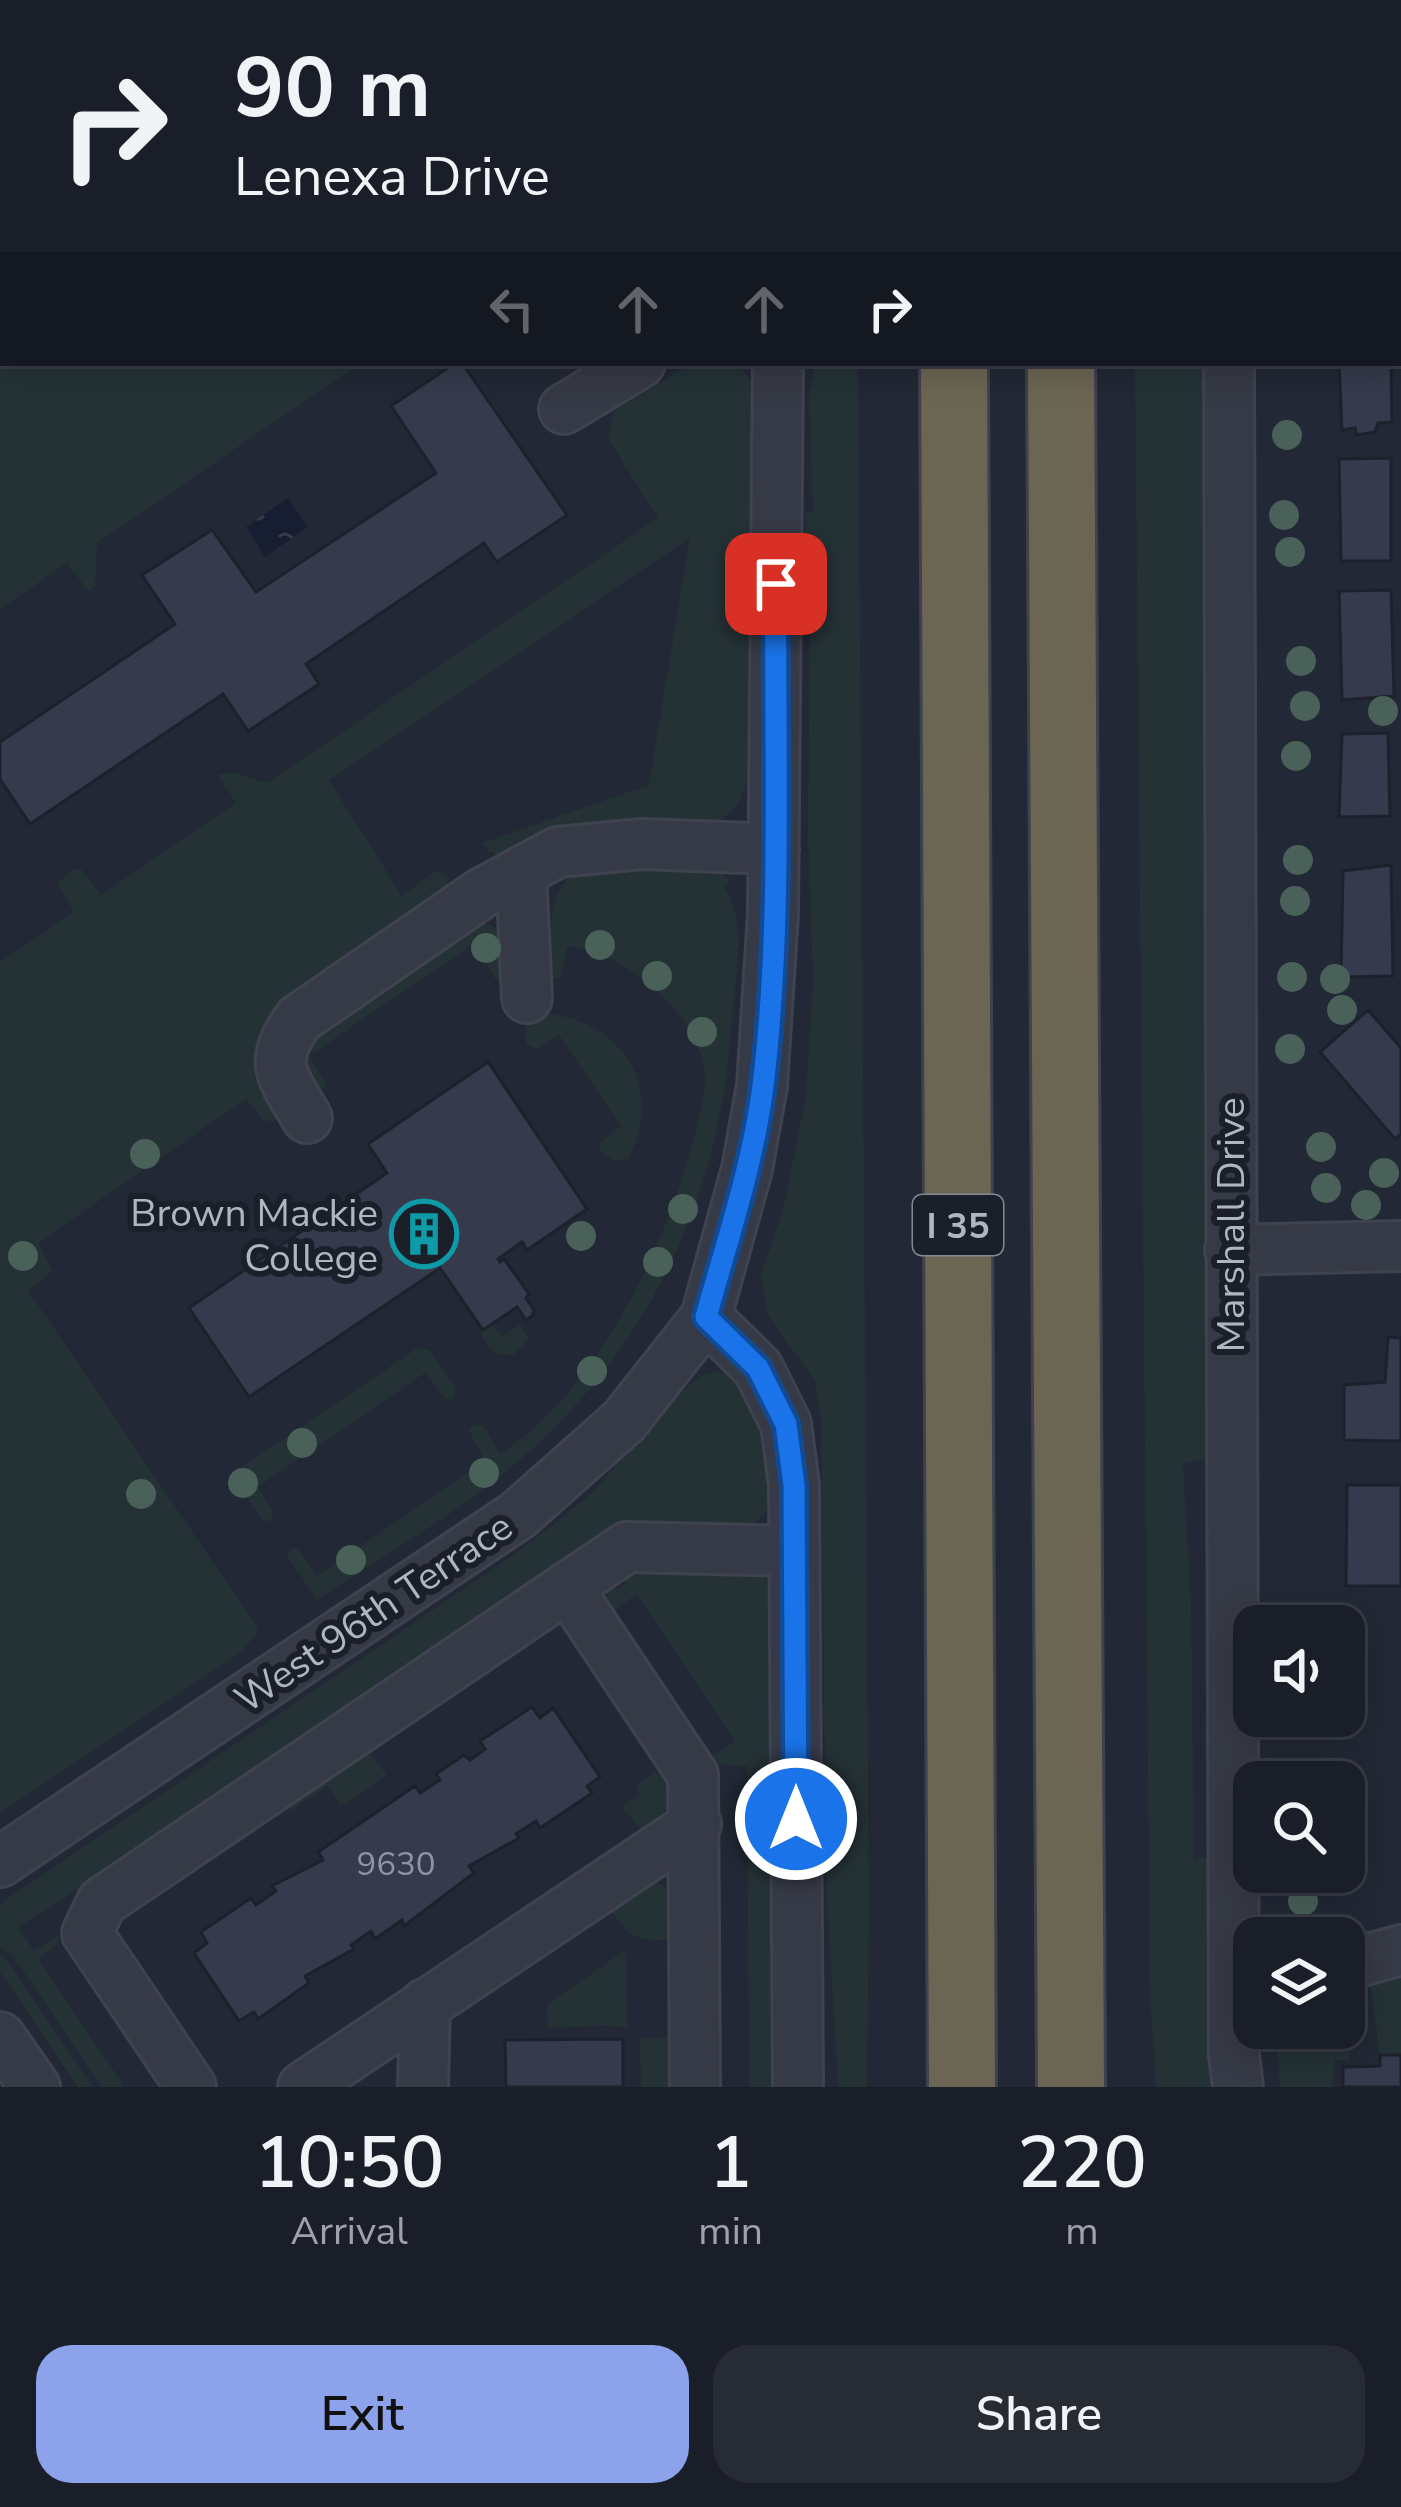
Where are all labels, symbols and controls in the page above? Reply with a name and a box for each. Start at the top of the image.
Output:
text: 90 m [234,31,431,146]
icon: right [36,48,192,204]
text: Lenexa Drive [234,140,550,214]
icon: left [479,276,545,342]
icon: ahead [605,276,671,342]
icon: ahead [731,276,797,342]
icon: right [857,276,923,342]
pin [725,533,827,635]
icon: arrive [743,551,809,617]
street label: Marshall Drive [1205,1098,1258,1352]
place label: Brown Mackie College [130,1187,378,1285]
road number: I 35 [913,1195,1003,1255]
building icon: Brown Mackie College [389,1199,459,1269]
street label: West 96th Terrace [225,1501,523,1726]
map controls [1233,1605,1365,2049]
button: sound [1233,1605,1365,1737]
position arrow [733,1756,859,1882]
button: search [1233,1761,1365,1893]
house number: 9630 [356,1842,436,1887]
button: layers [1233,1917,1365,2049]
text: 10:50 [254,2114,444,2212]
text: 1 [709,2114,752,2212]
text: 220 [1017,2114,1147,2212]
text: Arrival [291,2205,408,2258]
text: min [698,2205,763,2258]
text: m [1065,2205,1099,2258]
button: Exit [36,2345,689,2483]
button: Share [713,2345,1365,2483]

